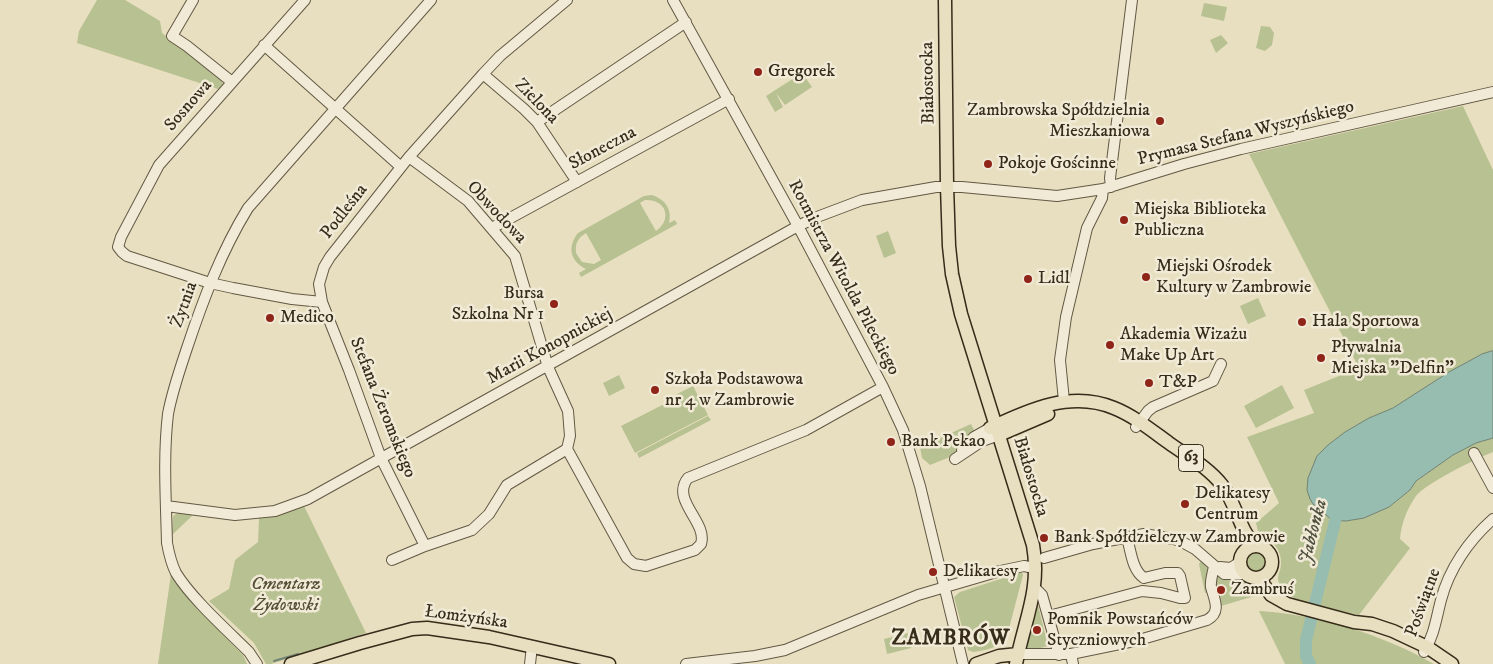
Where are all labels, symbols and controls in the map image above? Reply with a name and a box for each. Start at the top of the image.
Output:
street label: Białostocka [917,42,941,124]
place label: Gregorek [768,61,835,83]
marker: Gregorek [752,66,764,78]
street label: Zielona [509,75,563,129]
street label: Sosnowa [161,76,217,136]
street label: Prymasa Stefana Wyszyńskiego [1136,97,1356,171]
place label: Zambrowska Spółdzielnia Mieszkaniowa [967,100,1150,142]
marker: Zambrowska Spółdzielnia Mieszkaniowa [1154,115,1166,127]
street label: Słoneczna [566,122,640,176]
place label: Pokoje Gościnne [998,153,1116,175]
marker: Pokoje Gościnne [982,158,994,170]
street label: Obwodowa [461,177,531,249]
street label: Rotmistrza Witolda Pileckiego [782,177,904,379]
street label: Podleśna [317,180,373,244]
place label: Miejska Biblioteka Publiczna [1134,199,1266,242]
marker: Miejska Biblioteka Publiczna [1118,214,1130,226]
place label: Miejski Ośrodek Kultury w Zambrowie [1156,256,1311,298]
place label: Lidl [1038,268,1070,290]
marker: Miejski Ośrodek Kultury w Zambrowie [1140,271,1152,283]
marker: Lidl [1022,273,1034,285]
street label: Żytnia [167,279,203,331]
place label: Bursa Szkolna Nr 1 [452,283,544,326]
marker: Bursa Szkolna Nr 1 [548,298,560,310]
street label: Marii Konopnickiej [484,304,616,390]
place label: Medico [280,307,334,329]
place label: Hala Sportowa [1312,311,1419,333]
marker: Medico [264,312,276,324]
marker: Hala Sportowa [1296,316,1308,328]
place label: Akademia Wizażu Make Up Art [1120,324,1247,366]
street label: Stefana Żeromskiego [344,335,420,481]
place label: Pływalnia Miejska "Delfin" [1331,337,1454,379]
marker: Akademia Wizażu Make Up Art [1104,339,1116,351]
marker: Pływalnia Miejska "Delfin" [1315,352,1327,364]
place label: Szkoła Podstawowa nr 4 w Zambrowie [665,369,803,412]
place label: T&P [1159,372,1197,394]
marker: T&P [1143,377,1155,389]
marker: Szkoła Podstawowa nr 4 w Zambrowie [649,384,661,396]
place label: Bank Pekao [901,431,985,453]
street label: Białostocka [1008,434,1052,520]
marker: Bank Pekao [885,436,897,448]
road number: 63 [1178,444,1204,472]
place label: Delikatesy Centrum [1195,483,1270,526]
water label: Jabłonka [1294,497,1334,567]
marker: Delikatesy Centrum [1179,498,1191,510]
place label: Bank Spółdzielczy w Zambrowie [1054,527,1285,549]
marker: Bank Spółdzielczy w Zambrowie [1038,532,1050,544]
place label: Delikatesy [943,561,1018,583]
marker: Delikatesy [927,566,939,578]
street label: Poświątne [1402,566,1446,640]
park label: Cmentarz Żydowski [251,574,321,616]
place label: Zambruś [1231,579,1293,601]
marker: Zambruś [1215,584,1227,596]
street label: Łomżyńska [423,601,509,635]
place label: Pomnik Powstańców Styczniowych [1047,609,1193,652]
marker: Pomnik Powstańców Styczniowych [1031,624,1043,636]
district label: ZAMBRÓW [891,626,1011,652]

